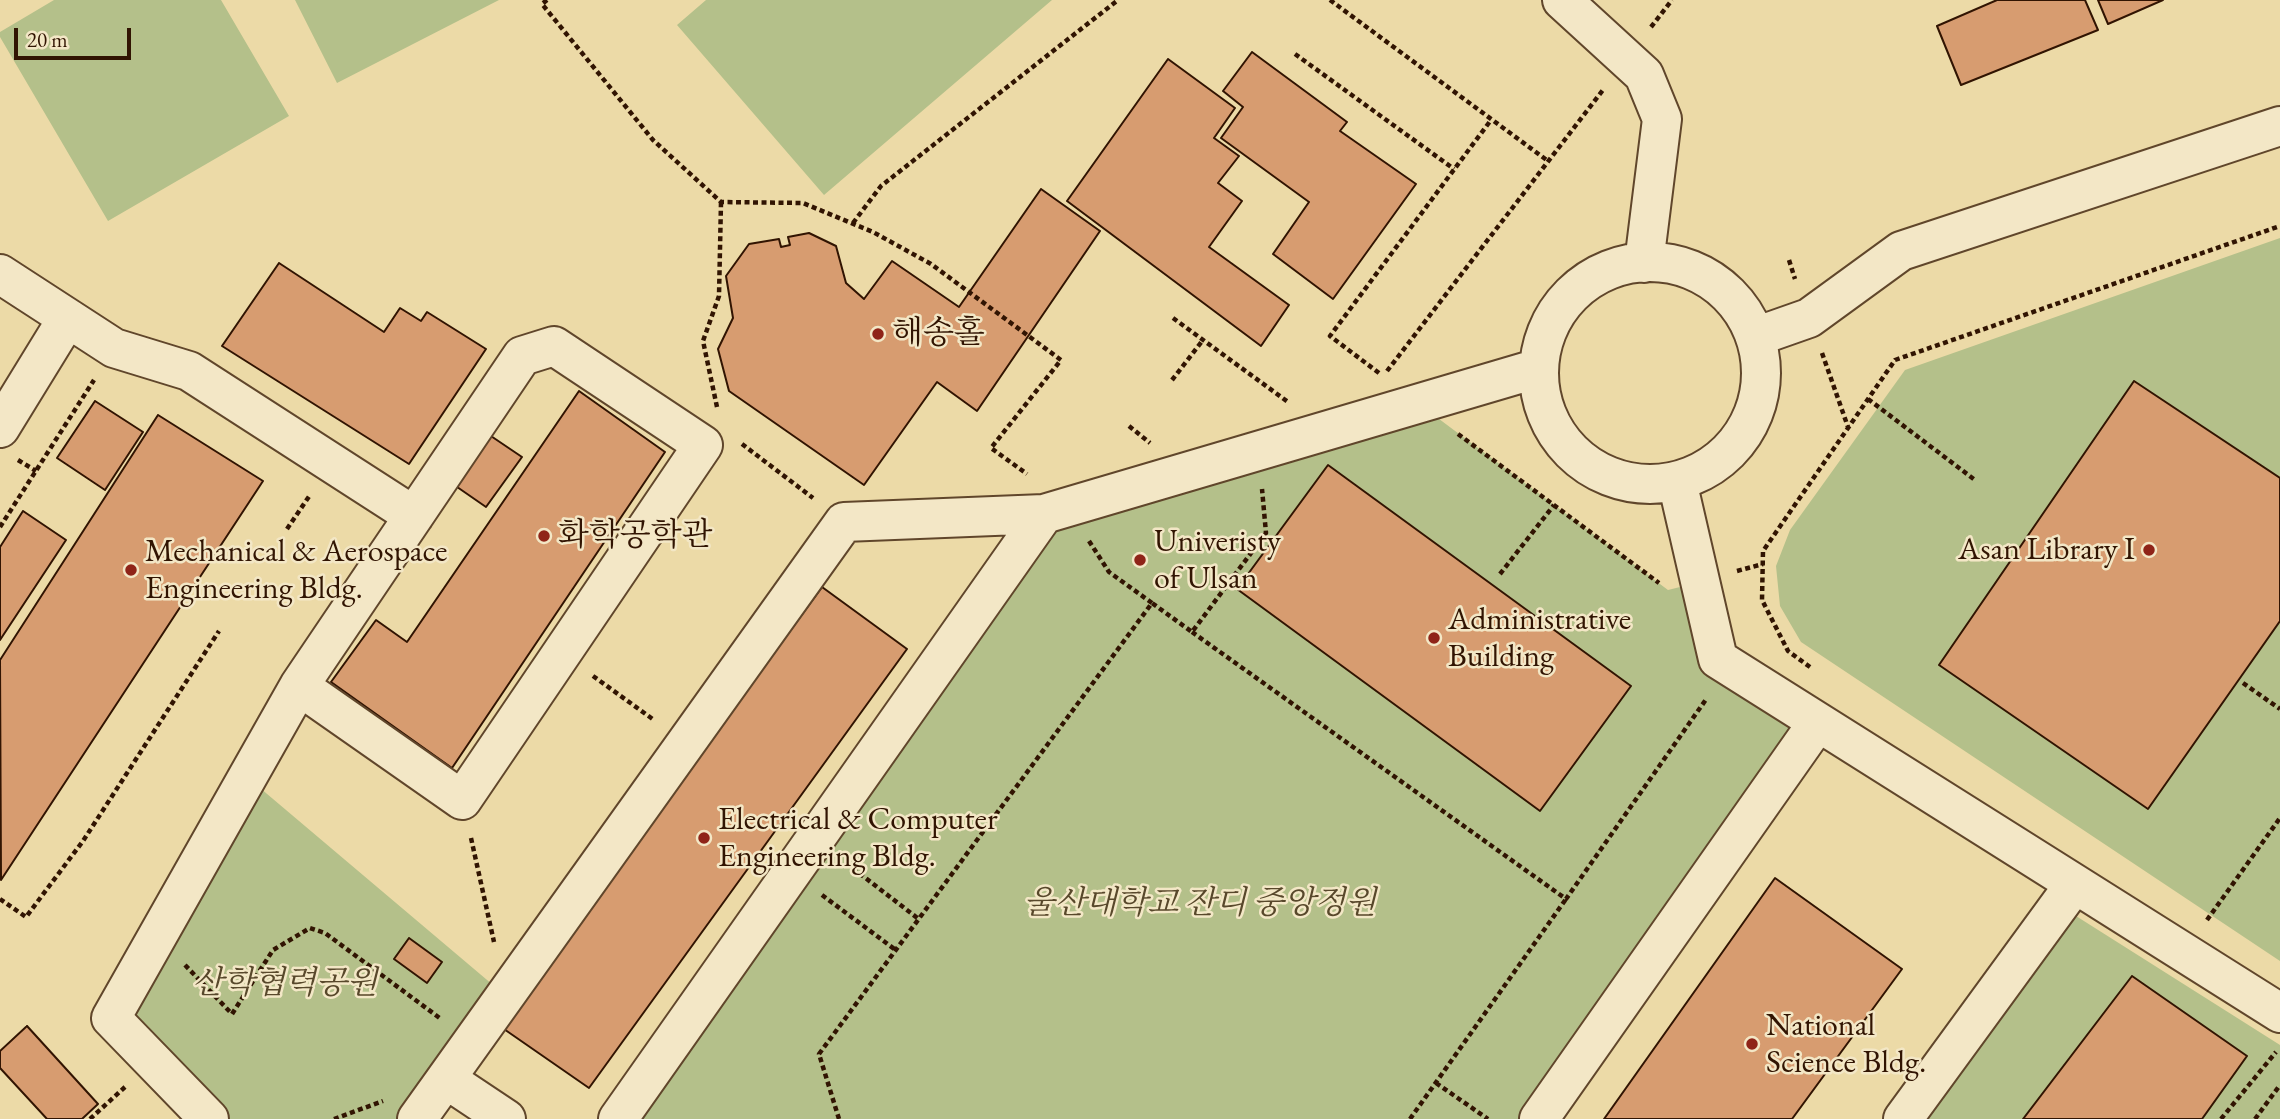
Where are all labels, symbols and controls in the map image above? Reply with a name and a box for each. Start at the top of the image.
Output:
scale bar [18,14,135,58]
text: 20 m [27,26,68,53]
place label: 해송홀 [892,315,985,353]
marker: 해송홀 [870,326,886,342]
place label: 화학공학관 [558,517,713,555]
place label: Univeristy of Ulsan [1154,523,1281,598]
marker: 화학공학관 [536,528,552,544]
place label: Asan Library I [1958,531,2135,569]
place label: Mechanical & Aerospace Engineering Bldg. [145,533,447,608]
marker: Asan Library I [2141,542,2157,558]
marker: Univeristy of Ulsan [1132,552,1148,568]
marker: Mechanical & Aerospace Engineering Bldg. [123,562,139,578]
place label: Administrative Building [1448,601,1631,676]
marker: Administrative Building [1426,630,1442,646]
place label: Electrical & Computer Engineering Bldg. [718,801,998,876]
marker: Electrical & Computer Engineering Bldg. [696,830,712,846]
park label: 울산대학교 잔디 중앙정원 [1024,885,1376,923]
park label: 산학협력공원 [192,965,378,1003]
place label: National Science Bldg. [1766,1007,1926,1082]
marker: National Science Bldg. [1744,1036,1760,1052]

